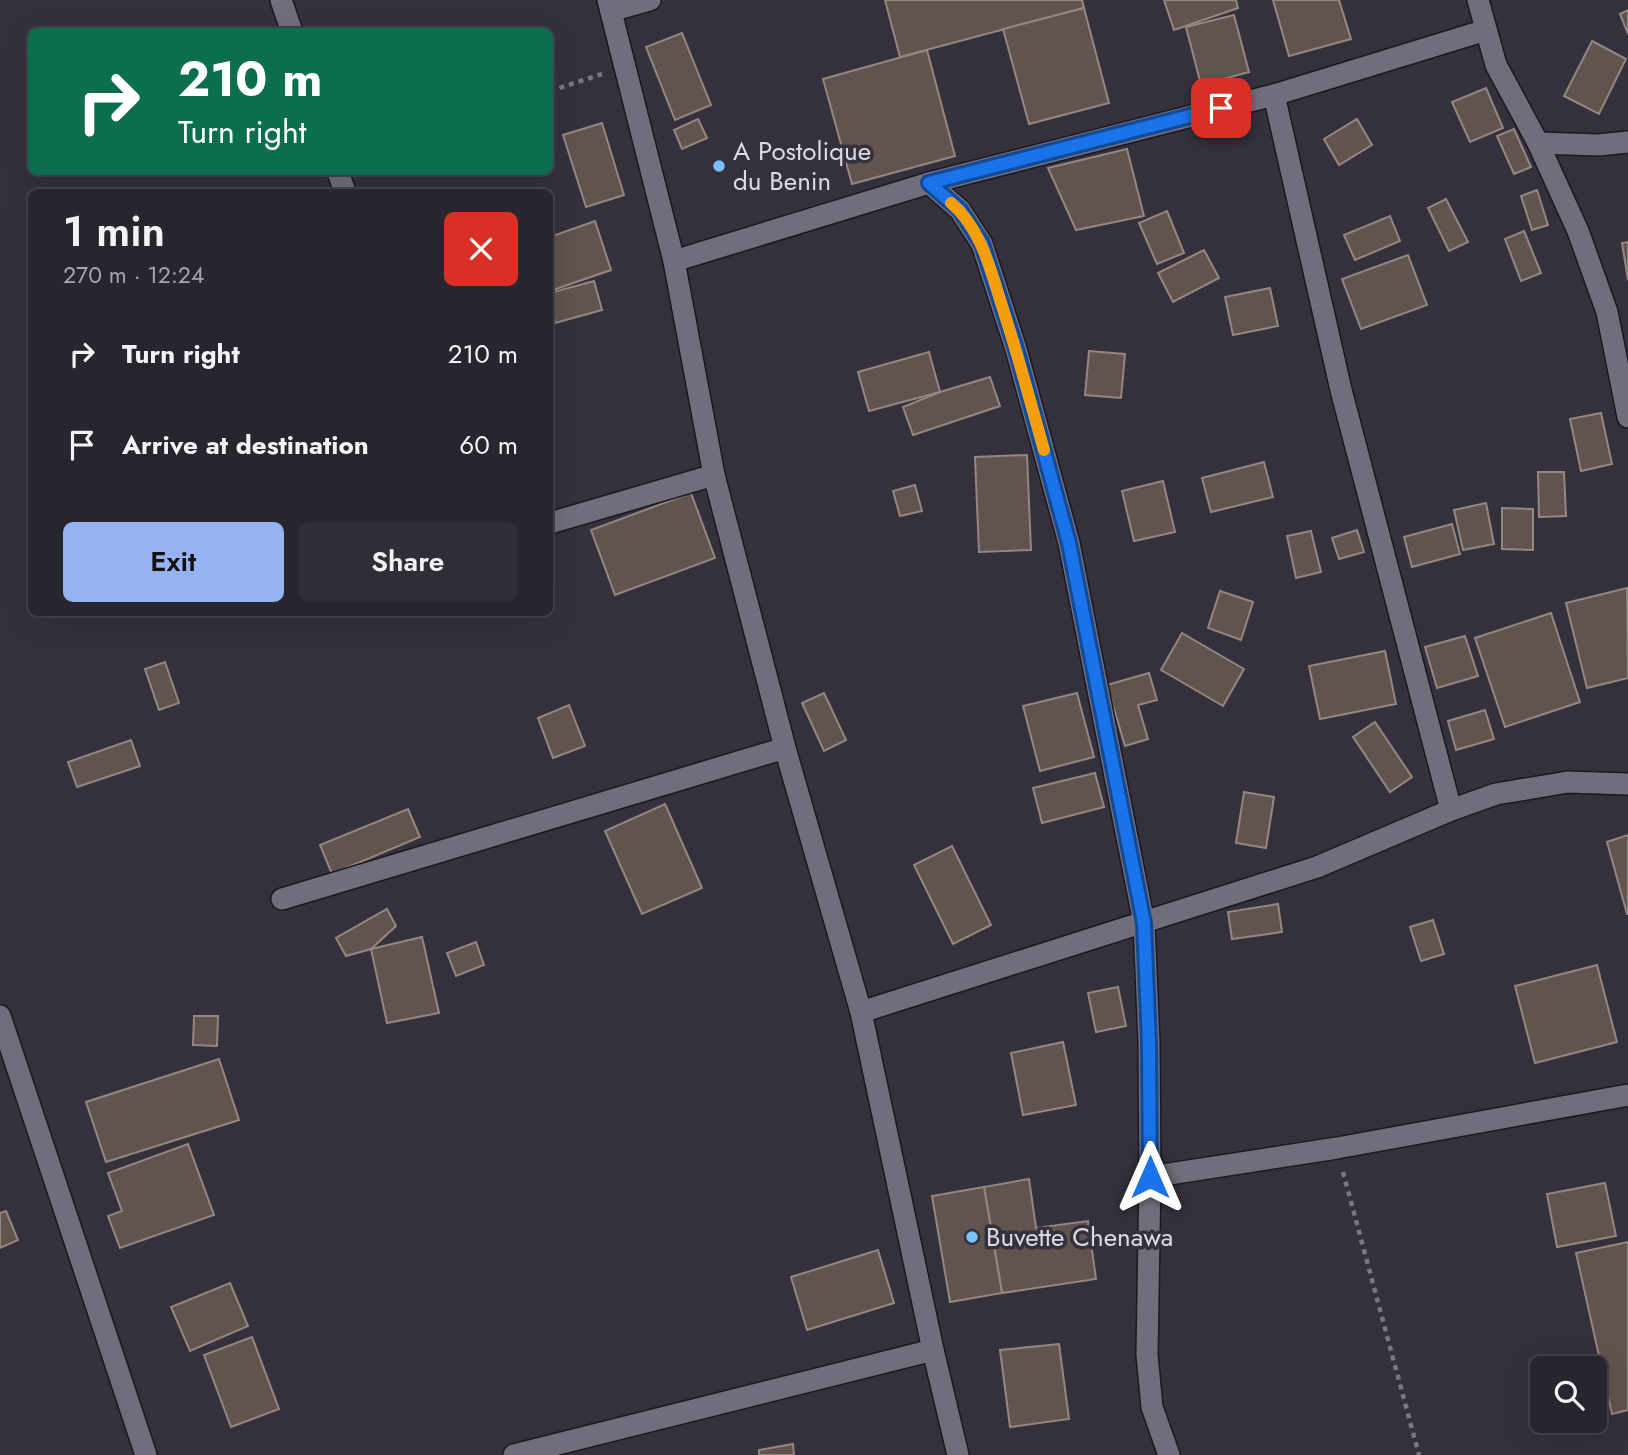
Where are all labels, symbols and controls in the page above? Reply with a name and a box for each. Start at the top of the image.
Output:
text: 210 m [178,44,322,114]
icon: right [63,56,154,147]
pin [1191,78,1251,138]
icon: arrive [1202,89,1240,127]
text: Turn right [178,109,307,155]
place label: A Postolique du Benin [733,132,871,200]
marker: A Postolique du Benin [711,158,727,174]
text: 1 min [63,201,165,262]
button: close [444,212,518,286]
text: 270 m · 12:24 [63,258,204,292]
icon: right [63,335,101,373]
text: Turn right [122,335,240,373]
text: 210 m [448,335,518,373]
icon: arrive [63,426,101,464]
text: Arrive at destination [122,426,369,464]
text: 60 m [459,426,518,464]
button: Exit [63,522,284,602]
button: Share [298,522,518,602]
position arrow [1113,1140,1187,1214]
place label: Buvette Chenawa [986,1218,1173,1256]
marker: Buvette Chenawa [964,1229,980,1245]
map controls [1530,1356,1607,1433]
button: search [1530,1356,1607,1433]

